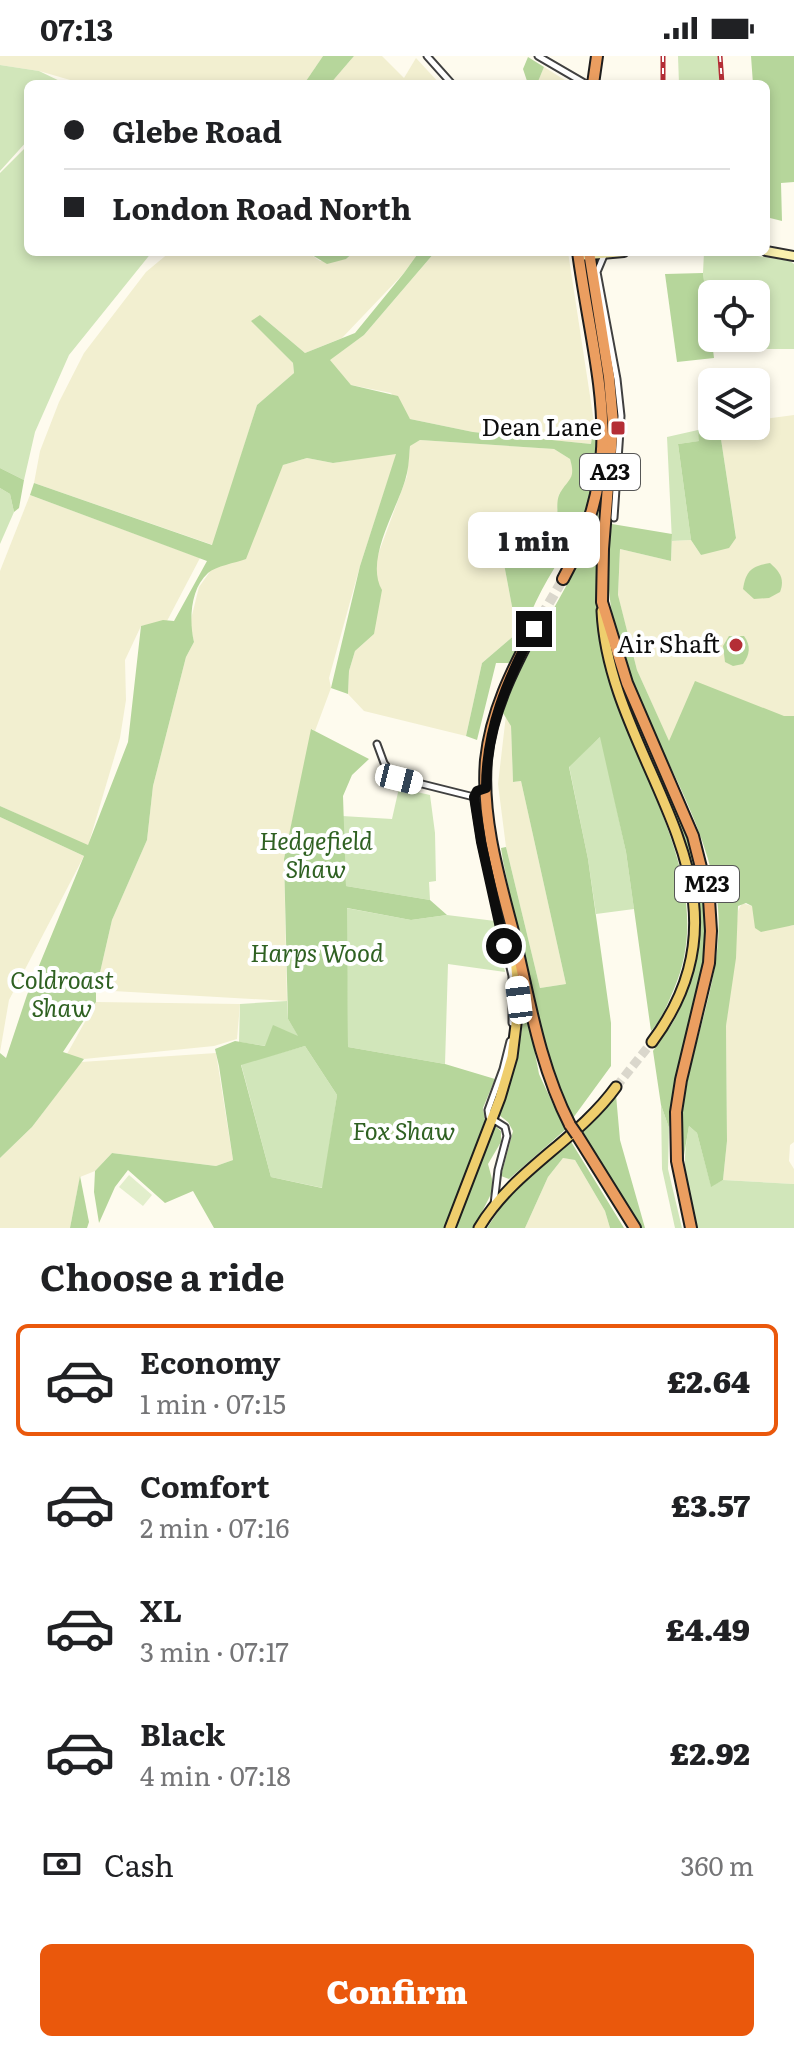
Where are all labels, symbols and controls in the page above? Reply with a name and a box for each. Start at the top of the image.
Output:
text: 07:13 [40,6,113,50]
text: Glebe Road [112,108,282,152]
text: London Road North [112,185,411,229]
map controls [698,280,770,440]
button: locate [698,280,770,352]
button: layers [698,368,770,440]
place label: Dean Lane [482,408,602,443]
marker: Dean Lane [609,419,627,437]
road number: A23 [580,454,640,490]
callout: 1 min [468,513,600,569]
text: 1 min [499,520,569,559]
route end [516,611,552,647]
place label: Air Shaft [617,625,720,660]
marker: Air Shaft [727,636,745,654]
car [373,762,425,796]
park label: Hedgefield Shaw [259,822,373,885]
road number: M23 [675,866,739,902]
route start [486,928,522,964]
park label: Harps Wood [250,934,384,969]
park label: Coldroast Shaw [10,961,114,1024]
car [504,975,534,1025]
park label: Fox Shaw [352,1112,456,1147]
text: Choose a ride [40,1249,285,1302]
text: Economy [140,1339,280,1383]
icon: car [44,1344,116,1416]
text: £2.64 [667,1358,750,1402]
text: 1 min · 07:15 [140,1383,286,1422]
text: Comfort [140,1463,270,1507]
icon: car [44,1468,116,1540]
text: £3.57 [671,1482,750,1526]
text: 2 min · 07:16 [140,1507,289,1546]
text: XL [140,1587,182,1631]
icon: car [44,1592,116,1664]
text: £4.49 [666,1606,750,1650]
text: 3 min · 07:17 [140,1631,289,1670]
text: Black [140,1711,225,1755]
icon: car [44,1716,116,1788]
text: £2.92 [670,1730,750,1774]
text: 4 min · 07:18 [140,1755,291,1794]
icon: cash [40,1842,84,1886]
text: Cash [104,1842,174,1886]
text: 360 m [680,1845,754,1884]
button: Confirm [40,1944,754,2036]

